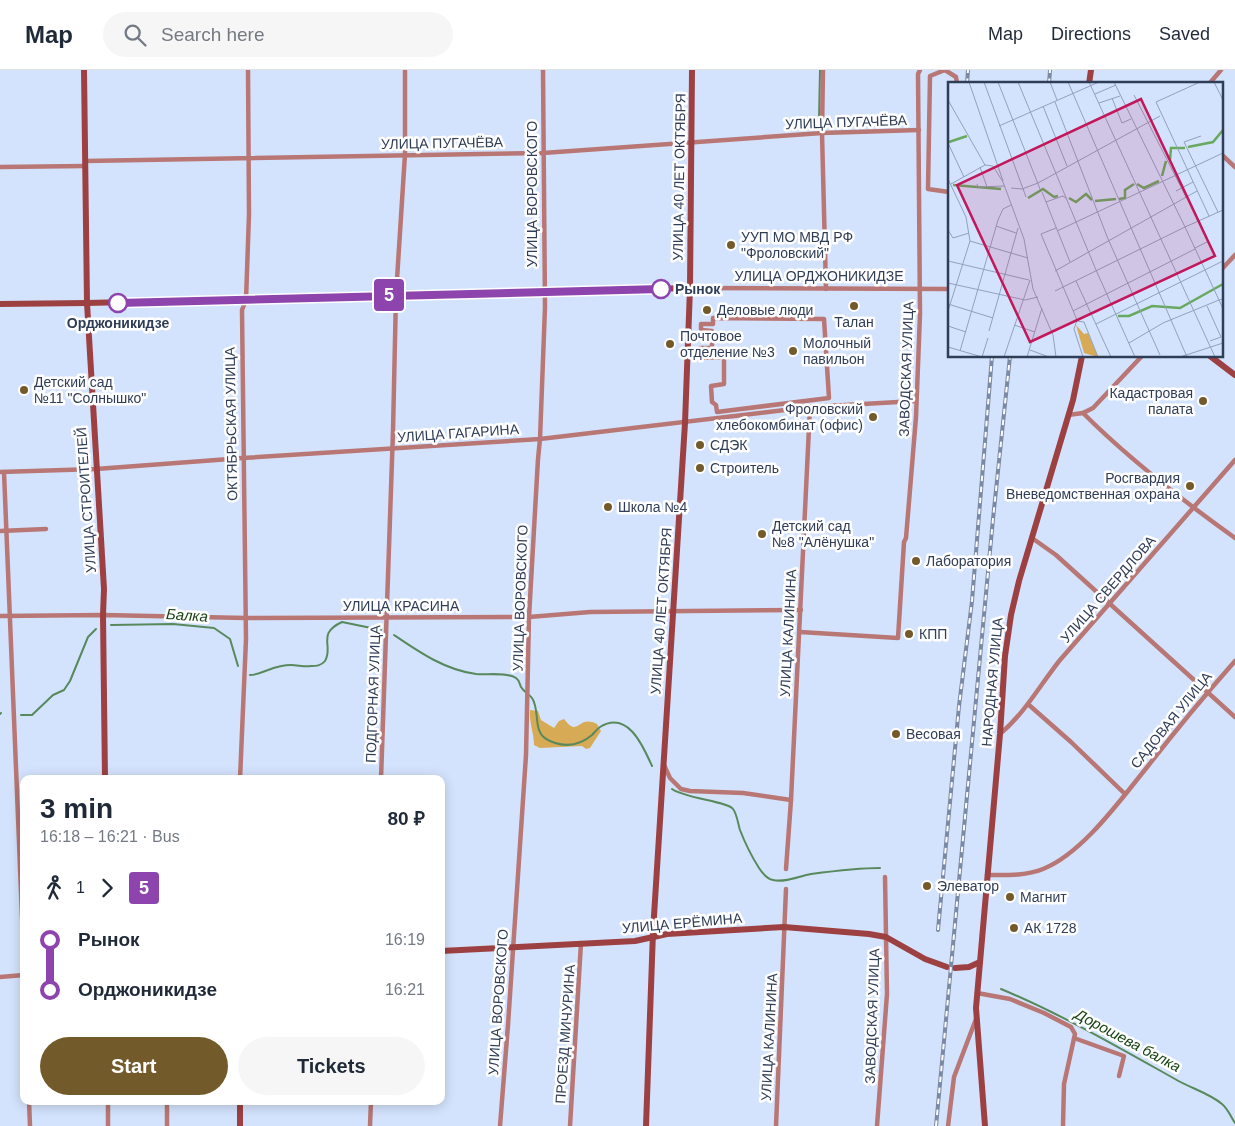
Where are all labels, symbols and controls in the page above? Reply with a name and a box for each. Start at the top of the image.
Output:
search box [103,12,453,57]
text: Map [25,21,73,48]
icon: search [121,21,149,49]
text: Search here [161,24,265,45]
text: Map [988,24,1023,44]
text: Directions [1051,24,1131,44]
text: Saved [1159,24,1210,44]
inset map [948,82,1222,358]
street label: УЛИЦА 40 ЛЕТ ОКТЯБРЯ [670,93,688,261]
street label: УЛИЦА ПУГАЧЁВА [785,112,908,132]
street label: УЛИЦА ВОРОВСКОГО [524,121,540,267]
street label: УЛИЦА ПУГАЧЁВА [381,134,504,152]
place label: УУП МО МВД РФ "Фроловский" [741,229,853,261]
marker: УУП МО МВД РФ "Фроловский" [725,239,737,251]
street label: УЛИЦА ОРДЖОНИКИДЗЕ [734,268,904,284]
line badge: 5 [373,279,405,311]
marker: Рынок [651,279,671,299]
place label: Рынок [675,281,721,297]
text: 5 [384,285,394,305]
marker: Орджоникидзе [108,293,128,313]
marker: Талан [848,300,860,312]
street label: ЗАВОДСКАЯ УЛИЦА [896,300,916,437]
place label: Деловые люди [717,302,813,318]
marker: Деловые люди [701,304,713,316]
place label: Талан [834,314,874,330]
place label: Орджоникидзе [67,315,169,331]
place label: Почтовое отделение №3 [680,328,775,360]
place label: Молочный павильон [803,335,871,367]
marker: Почтовое отделение №3 [664,338,676,350]
marker: Молочный павильон [787,345,799,357]
street label: ОКТЯБРЬСКАЯ УЛИЦА [222,346,240,501]
place label: Детский сад №11 "Солнышко" [34,374,146,406]
marker: Детский сад №11 "Солнышко" [18,384,30,396]
place label: Кадастровая палата [1109,385,1193,417]
marker: Кадастровая палата [1197,395,1209,407]
place label: Фроловский хлебокомбинат (офис) [716,401,863,433]
marker: Фроловский хлебокомбинат (офис) [867,411,879,423]
street label: УЛИЦА ГАГАРИНА [397,421,520,445]
street label: УЛИЦА СТРОИТЕЛЕЙ [72,427,99,573]
place label: СДЭК [710,437,748,453]
marker: СДЭК [694,439,706,451]
place label: Строитель [710,460,779,476]
marker: Строитель [694,462,706,474]
place label: Росгвардия Вневедомственная охрана [1006,470,1180,502]
marker: Росгвардия Вневедомственная охрана [1184,480,1196,492]
place label: Школа №4 [618,499,687,515]
marker: Школа №4 [602,501,614,513]
place label: Детский сад №8 "Алёнушка" [772,518,874,550]
street label: УЛИЦА ВОРОВСКОГО [509,524,531,671]
street label: УЛИЦА 40 ЛЕТ ОКТЯБРЯ [647,527,675,695]
marker: Детский сад №8 "Алёнушка" [756,528,768,540]
street label: УЛИЦА СВЕРДЛОВА [1057,532,1159,646]
place label: Лаборатория [926,553,1011,569]
marker: Лаборатория [910,555,922,567]
street label: УЛИЦА КАЛИНИНА [777,568,799,697]
street label: УЛИЦА КРАСИНА [343,598,460,614]
water label: Балка [166,605,208,625]
street label: НАРОДНАЯ УЛИЦА [978,616,1006,747]
street label: ПОДГОРНАЯ УЛИЦА [363,624,383,763]
place label: КПП [919,626,947,642]
marker: КПП [903,628,915,640]
street label: САДОВАЯ УЛИЦА [1127,668,1215,771]
place label: Весовая [906,726,961,742]
marker: Весовая [890,728,902,740]
text: 3 min [40,793,113,824]
text: 80 ₽ [388,808,425,829]
text: 16:18 – 16:21 · Bus [40,828,180,845]
icon: walk [40,874,68,902]
icon: forward [93,874,121,902]
text: 5 [139,878,149,898]
place label: Элеватор [937,878,999,894]
text: 1 [76,879,85,896]
marker: Элеватор [921,880,933,892]
place label: Магнит [1020,889,1067,905]
marker: Магнит [1004,891,1016,903]
street label: УЛИЦА ЕРЁМИНА [621,910,743,936]
place label: АК 1728 [1024,920,1077,936]
marker: АК 1728 [1008,922,1020,934]
street label: УЛИЦА ВОРОВСКОГО [485,928,511,1076]
text: Рынок [78,929,140,950]
text: 16:19 [385,931,425,948]
street label: ЗАВОДСКАЯ УЛИЦА [862,947,882,1084]
street label: ПРОЕЗД МИЧУРИНА [552,963,578,1104]
street label: УЛИЦА КАЛИНИНА [758,972,780,1101]
text: Орджоникидзе [78,979,217,1000]
text: 16:21 [385,981,425,998]
water label: Дорошева балка [1071,1004,1184,1075]
button: Start [40,1037,228,1095]
button: Tickets [238,1037,425,1095]

